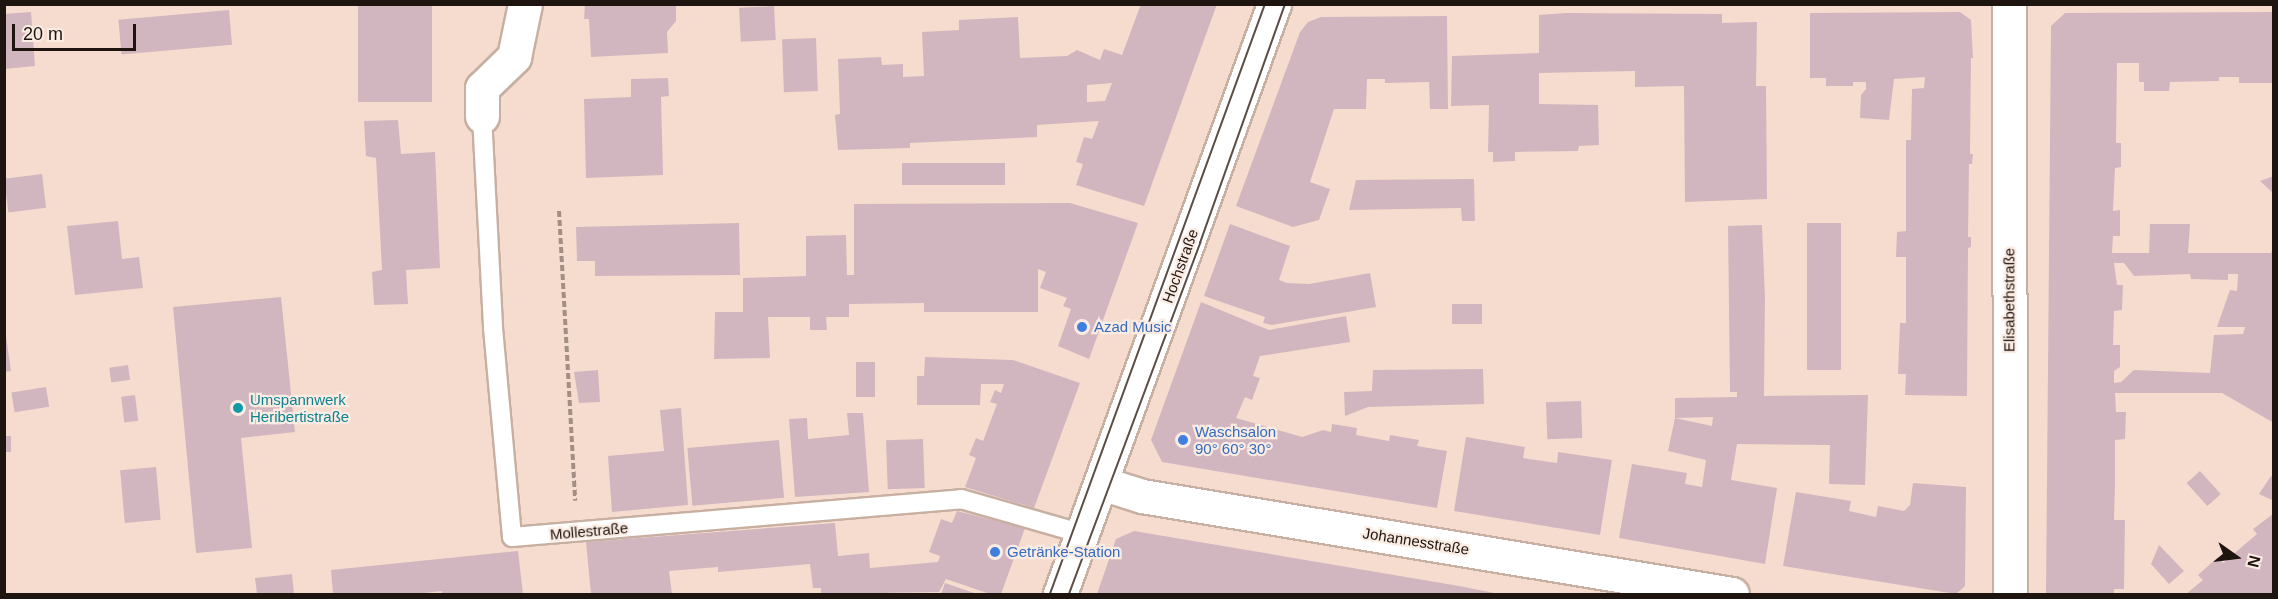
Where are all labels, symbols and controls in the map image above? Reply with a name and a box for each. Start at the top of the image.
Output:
scale bar [15,12,140,50]
text: 20 m [23,24,63,44]
street label: Hochstraße [1158,226,1202,306]
street label: Elisabethstraße [2000,248,2018,352]
place label: Azad Music [1094,318,1172,336]
marker: Azad Music [1075,320,1089,334]
place label: Umspannwerk Heribertistraße [250,390,349,425]
marker: Umspannwerk Heribertistraße [231,401,245,415]
place label: Waschsalon 90° 60° 30° [1195,422,1276,457]
marker: Waschsalon 90° 60° 30° [1176,433,1190,447]
street label: Mollestraße [549,519,629,543]
street label: Johannesstraße [1361,524,1471,558]
north arrow [2206,527,2266,587]
place label: Getränke-Station [1007,543,1120,561]
marker: Getränke-Station [988,545,1002,559]
text: N [2244,554,2264,569]

